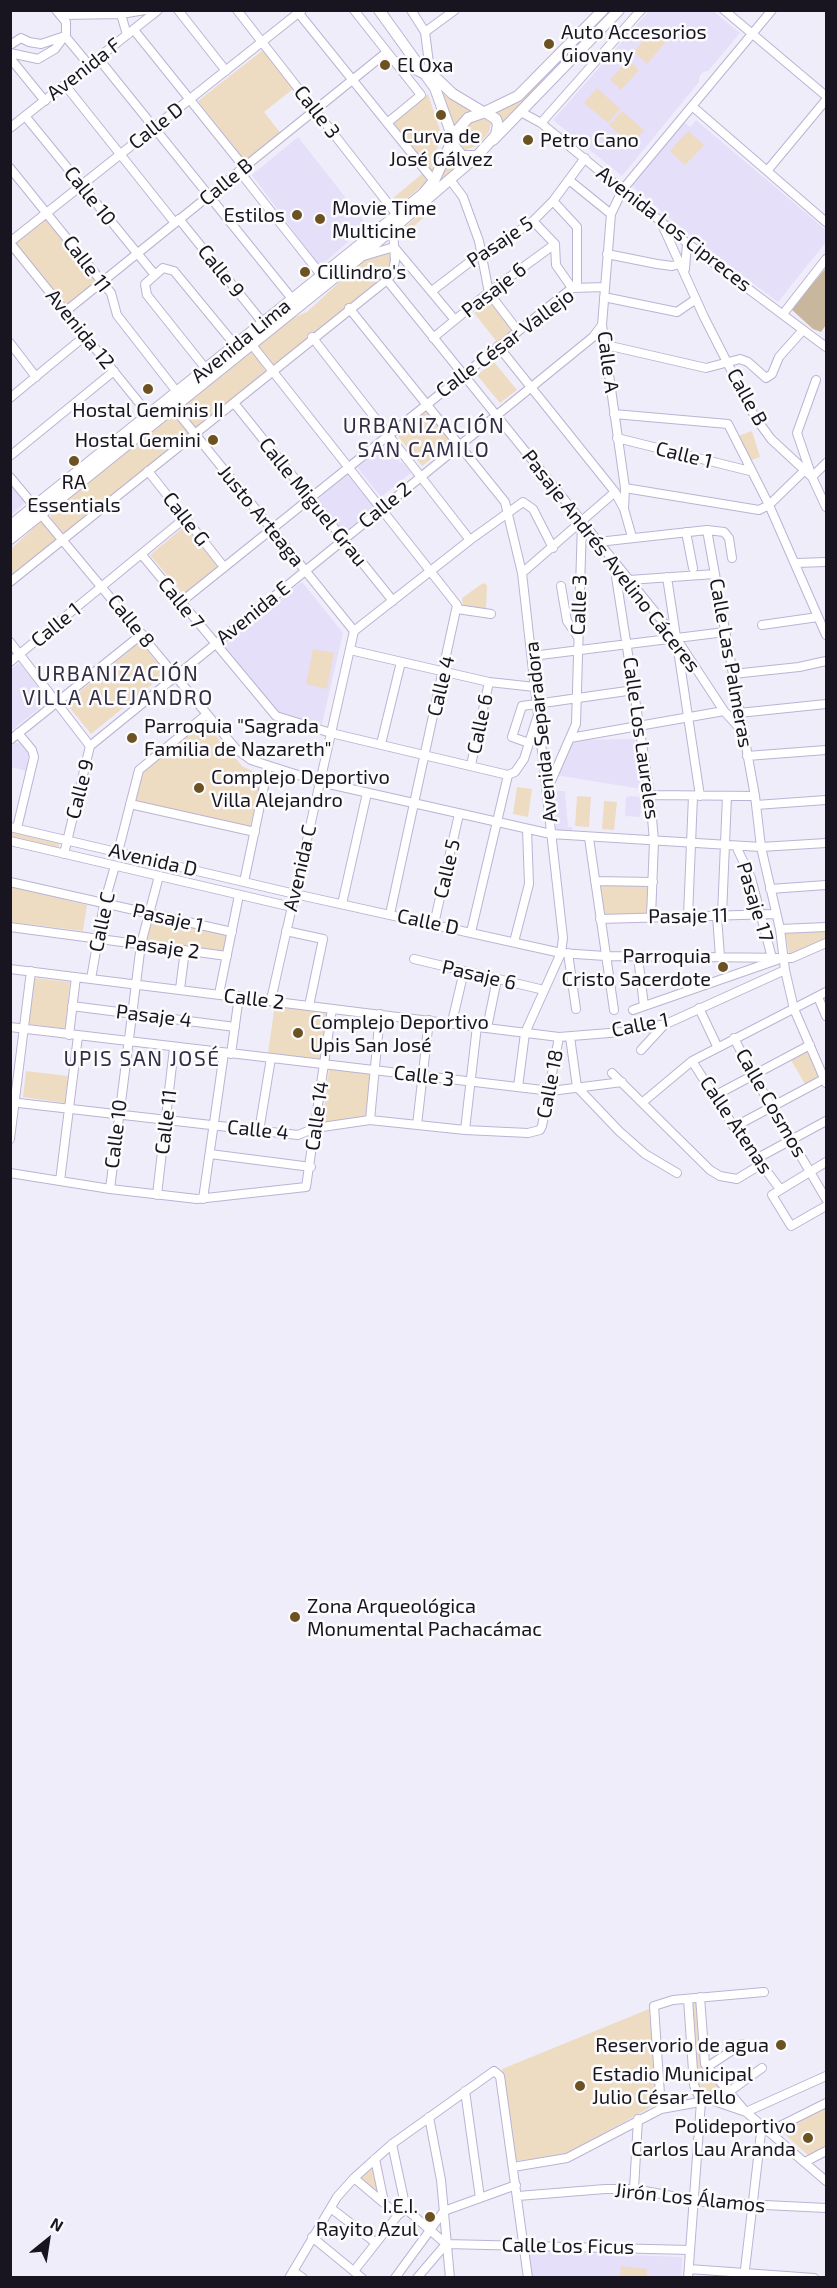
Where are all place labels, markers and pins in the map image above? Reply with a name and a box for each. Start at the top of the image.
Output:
place label: Auto Accesorios Giovany [561,20,707,67]
marker: Auto Accesorios Giovany [542,37,556,51]
place label: El Oxa [397,53,453,77]
marker: El Oxa [378,58,392,72]
marker: Curva de José Gálvez [434,108,448,122]
place label: Curva de José Gálvez [389,124,493,171]
place label: Petro Cano [540,128,639,152]
marker: Petro Cano [521,133,535,147]
place label: Movie Time Multicine [332,196,436,243]
place label: Estilos [224,203,285,227]
marker: Estilos [290,208,304,222]
marker: Movie Time Multicine [313,212,327,226]
place label: Cillindro's [317,260,406,284]
marker: Cillindro's [298,265,312,279]
marker: Hostal Geminis II [141,382,155,396]
place label: Hostal Geminis II [72,398,224,422]
place label: Hostal Gemini [75,428,201,452]
marker: Hostal Gemini [206,433,220,447]
marker: RA Essentials [67,454,81,468]
place label: RA Essentials [27,470,121,517]
place label: Parroquia "Sagrada Familia de Nazareth" [144,714,332,761]
marker: Parroquia "Sagrada Familia de Nazareth" [125,731,139,745]
place label: Complejo Deportivo Villa Alejandro [211,765,390,812]
marker: Complejo Deportivo Villa Alejandro [192,781,206,795]
place label: Parroquia Cristo Sacerdote [561,944,711,991]
marker: Parroquia Cristo Sacerdote [716,960,730,974]
place label: Complejo Deportivo Upis San José [310,1010,489,1057]
marker: Complejo Deportivo Upis San José [291,1026,305,1040]
place label: Zona Arqueológica Monumental Pachacámac [307,1594,542,1641]
marker: Zona Arqueológica Monumental Pachacámac [288,1610,302,1624]
place label: Reservorio de agua [595,2033,769,2057]
marker: Reservorio de agua [774,2038,788,2052]
place label: Estadio Municipal Julio César Tello [592,2062,753,2109]
marker: Estadio Municipal Julio César Tello [573,2079,587,2093]
place label: Polideportivo Carlos Lau Aranda [631,2114,796,2161]
marker: Polideportivo Carlos Lau Aranda [801,2131,815,2145]
place label: I.E.I. Rayito Azul [316,2194,418,2241]
marker: I.E.I. Rayito Azul [423,2210,437,2224]

